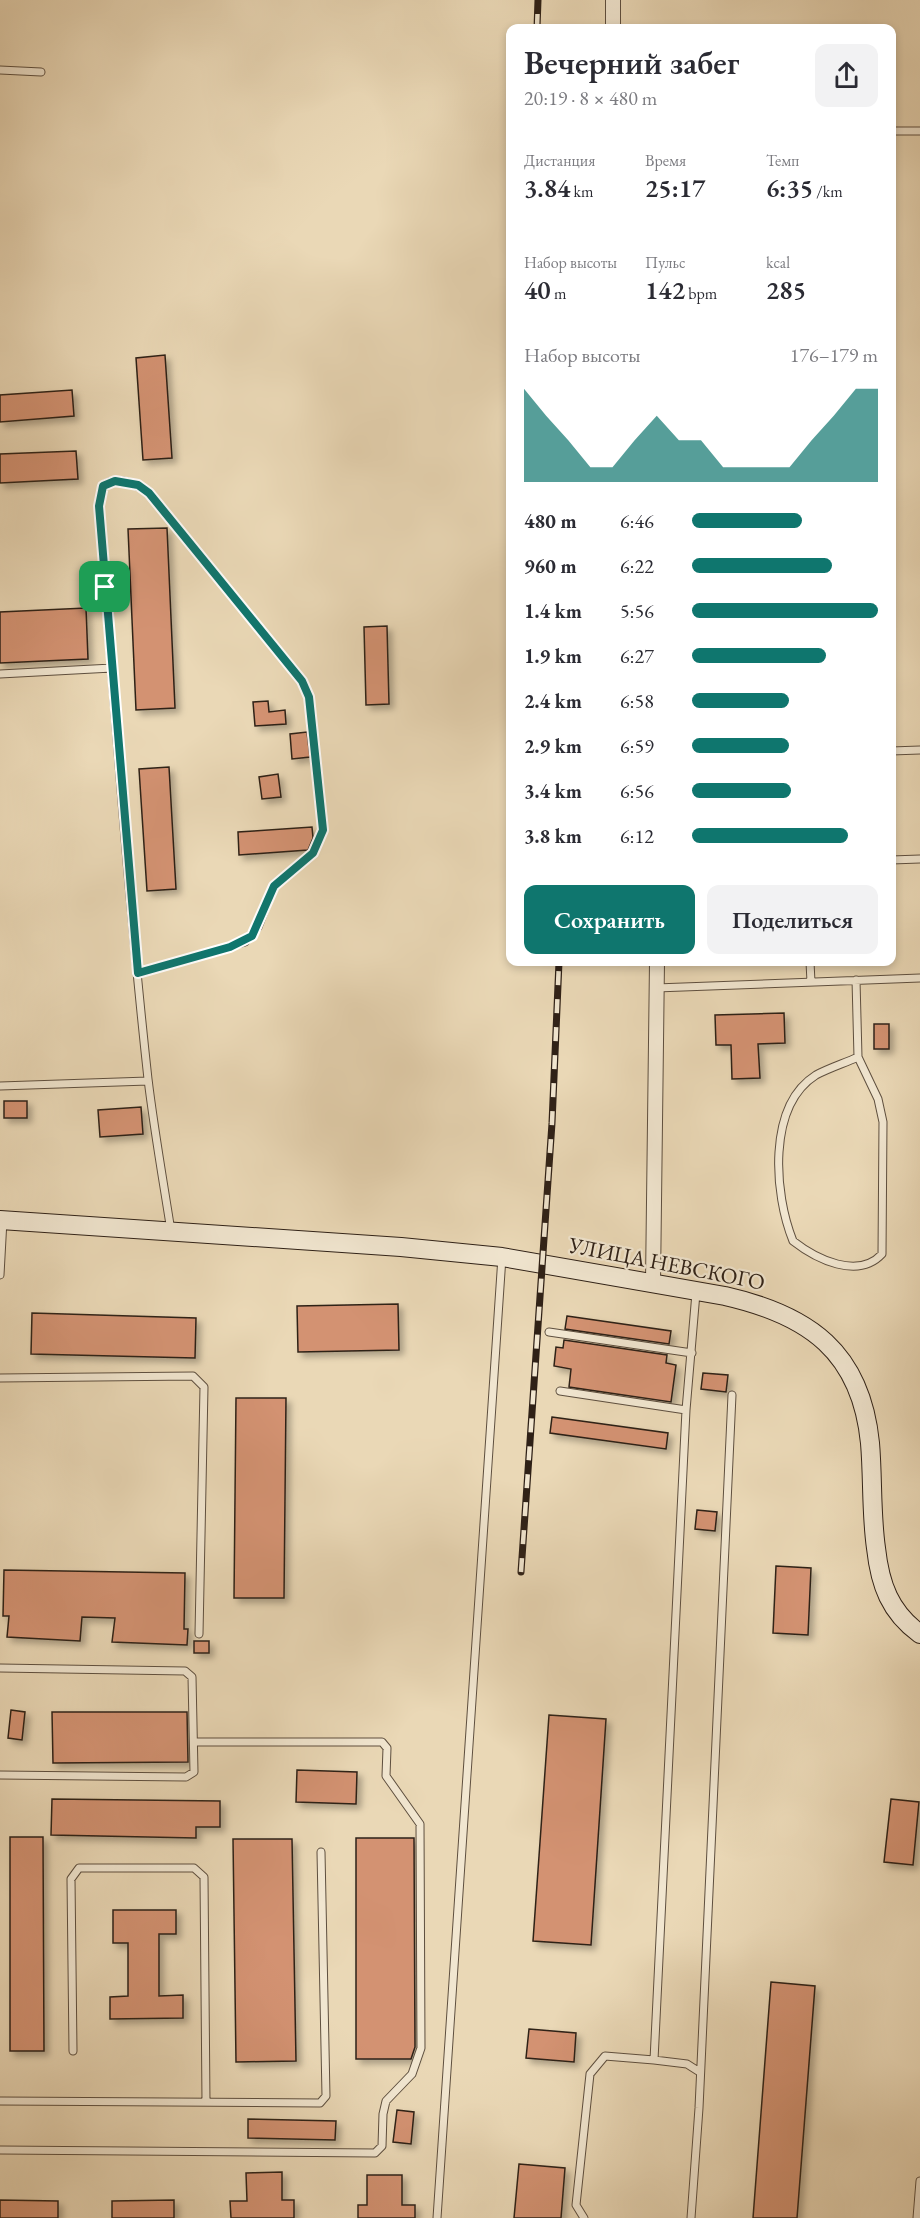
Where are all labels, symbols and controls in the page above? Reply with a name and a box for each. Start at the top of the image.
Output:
text: Вечерний забег [524,41,739,84]
button: share [815,44,878,107]
text: 20:19 · 8 × 480 m [524,85,657,111]
text: Дистанция [524,150,595,171]
text: Время [645,150,686,171]
text: Темп [766,150,799,171]
text: 3.84 [524,171,570,205]
text: 25:17 [645,171,705,205]
text: 6:35 [766,171,813,205]
text: km [570,181,593,202]
text: /km [813,181,843,202]
text: Набор высоты [524,252,617,273]
text: Пульс [645,252,686,273]
text: kcal [766,252,790,273]
text: 40 [524,273,551,307]
text: 142 [645,273,685,307]
text: 285 [766,273,806,307]
text: m [551,283,566,304]
text: bpm [685,283,717,304]
text: Набор высоты [524,342,640,368]
text: 176–179 m [790,342,878,368]
text: 480 m [524,508,577,534]
text: 6:46 [620,508,654,534]
text: 960 m [524,553,577,579]
text: 6:22 [620,553,654,579]
pin [79,561,130,612]
icon: arrive [88,570,121,603]
text: 1.4 km [524,598,582,624]
text: 5:56 [620,598,654,624]
text: 1.9 km [524,643,582,669]
text: 6:27 [620,643,654,669]
text: 2.4 km [524,688,582,714]
text: 6:58 [620,688,654,714]
text: 2.9 km [524,733,582,759]
text: 6:59 [620,733,654,759]
text: 3.4 km [524,778,582,804]
text: 6:56 [620,778,654,804]
text: 3.8 km [524,823,582,849]
text: 6:12 [620,823,654,849]
button: Сохранить [524,885,695,954]
button: Поделиться [707,885,878,954]
street label: УЛИЦА НЕВСКОГО [565,1230,768,1297]

